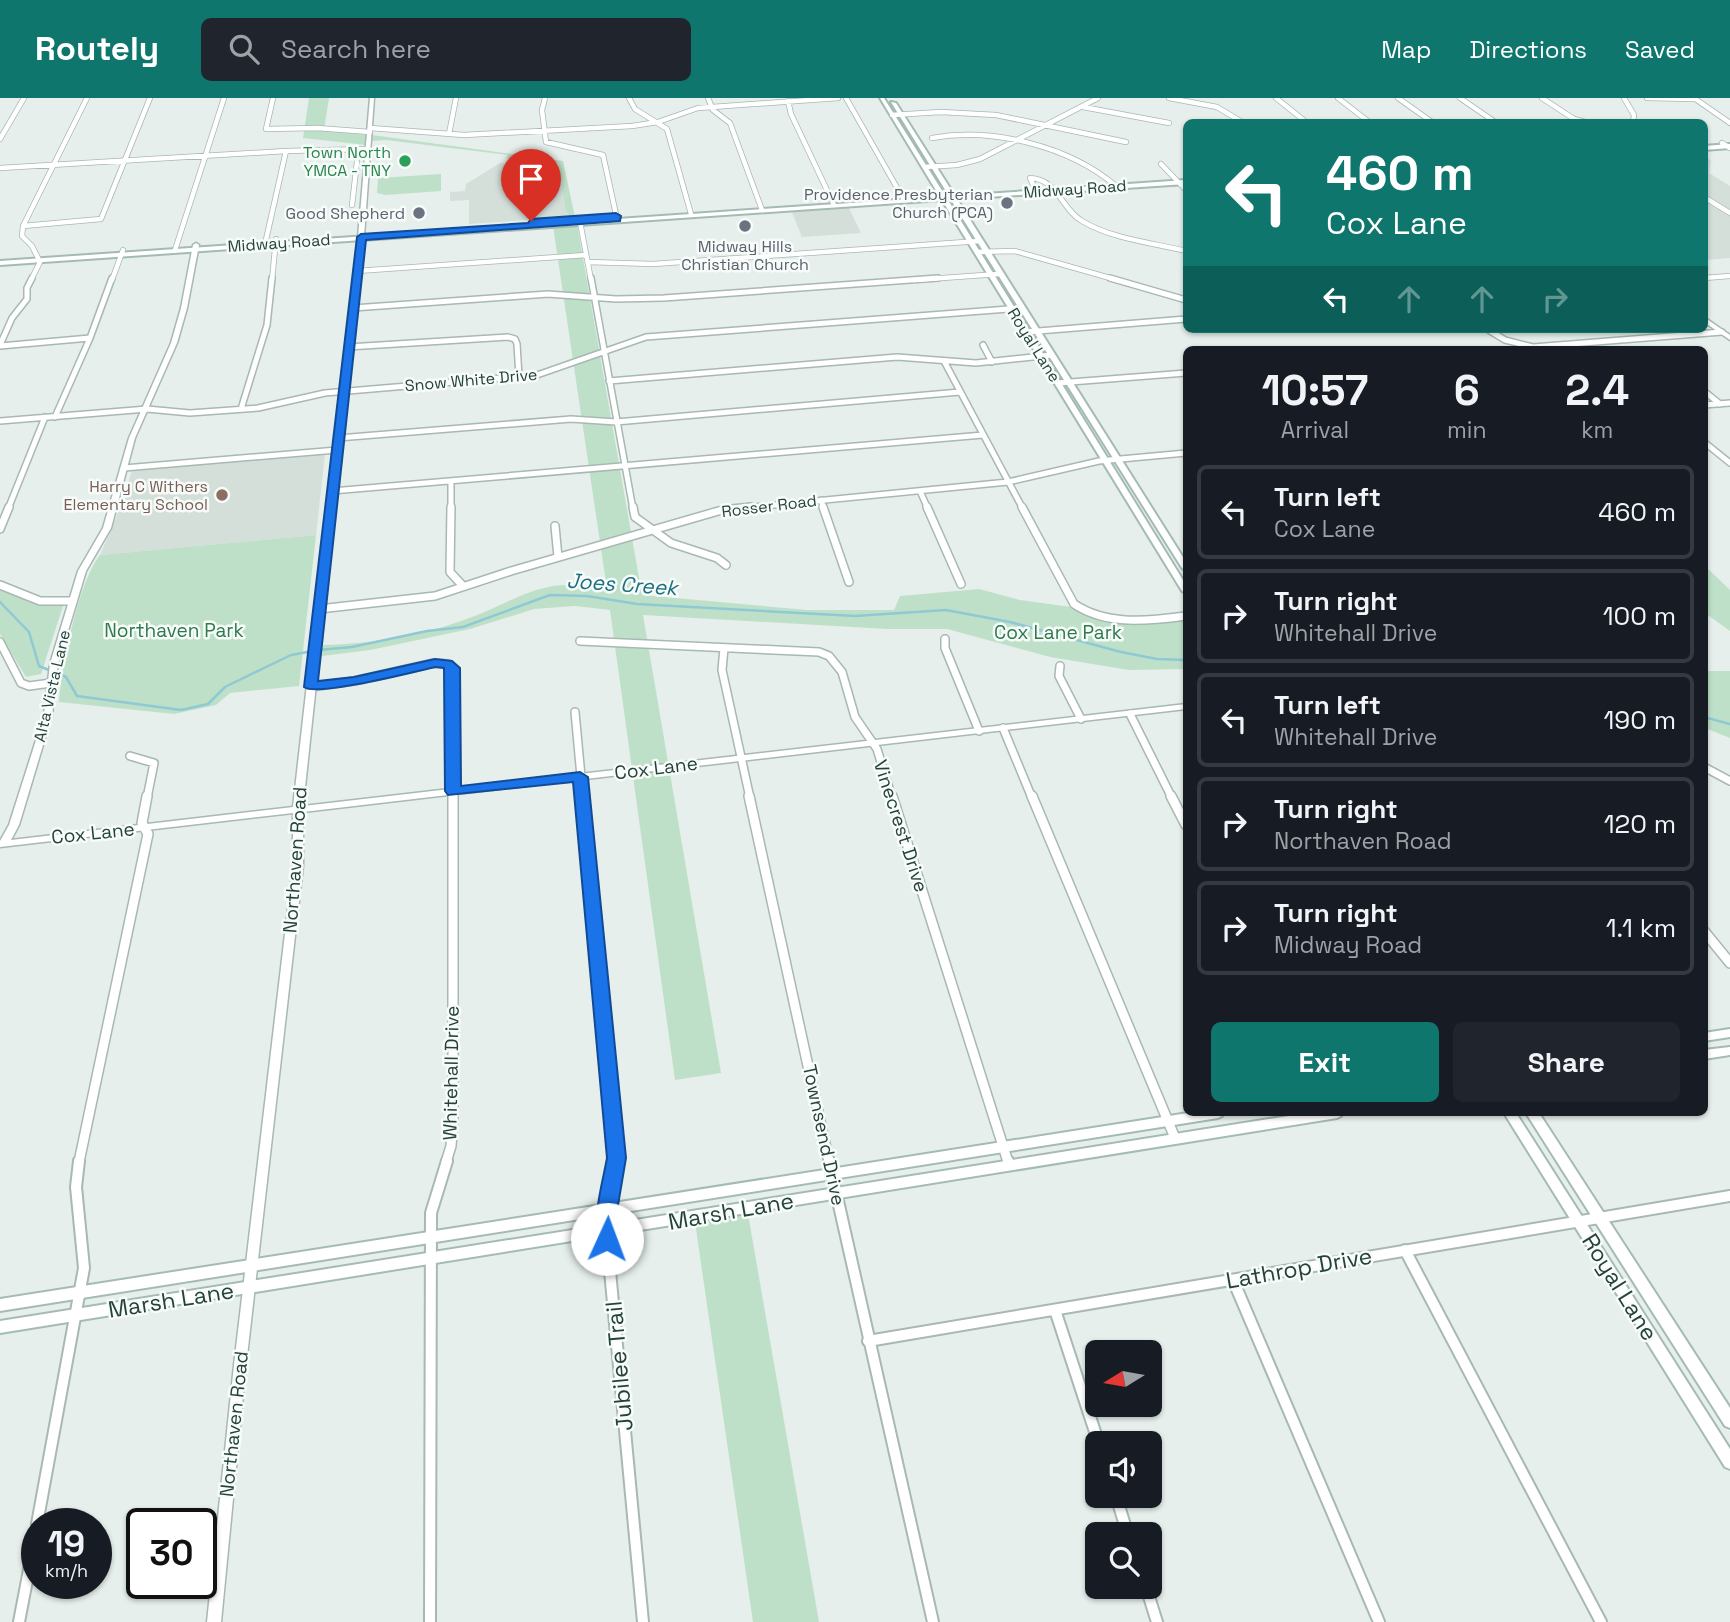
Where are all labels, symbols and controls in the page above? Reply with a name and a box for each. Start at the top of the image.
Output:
search box [201,18,691,81]
text: Routely [35,28,159,70]
icon: search [225,30,263,68]
text: Search here [281,32,431,66]
text: Map [1381,34,1431,65]
text: Directions [1469,34,1587,65]
text: Saved [1625,34,1695,65]
place label: Town North YMCA - TNY [303,142,391,181]
text: 460 m [1326,142,1474,204]
icon: left [1211,147,1302,238]
pin [501,149,561,221]
marker: Town North YMCA - TNY [397,153,413,169]
icon: arrive [512,160,550,198]
street label: Midway Road [1023,175,1127,203]
place label: Providence Presbyterian Church (PCA) [804,184,993,223]
marker: Providence Presbyterian Church (PCA) [999,195,1015,211]
place label: Good Shepherd [286,203,405,224]
text: Cox Lane [1326,203,1467,243]
marker: Good Shepherd [411,205,427,221]
marker: Midway Hills Christian Church [737,218,753,234]
street label: Midway Road [227,229,331,257]
place label: Midway Hills Christian Church [681,236,809,275]
icon: left [1317,280,1355,318]
icon: ahead [1390,280,1428,318]
icon: ahead [1463,280,1501,318]
icon: right [1536,280,1574,318]
street label: Royal Lane [1003,304,1065,386]
street label: Snow White Drive [404,364,538,396]
text: 10:57 [1262,364,1368,417]
text: 6 [1454,364,1480,417]
text: 2.4 [1565,364,1629,417]
text: Arrival [1281,415,1349,445]
text: min [1447,415,1486,445]
text: km [1581,415,1613,445]
place label: Harry C Withers Elementary School [63,476,208,515]
text: Turn left [1274,480,1381,514]
marker: Harry C Withers Elementary School [214,487,230,503]
street label: Rosser Road [720,490,818,522]
icon: left [1215,493,1253,531]
text: 460 m [1598,495,1676,529]
text: Cox Lane [1274,514,1375,544]
water label: Joes Creek [566,567,681,602]
text: Turn right [1274,584,1398,618]
icon: right [1215,597,1253,635]
text: 100 m [1603,599,1676,633]
park label: Northaven Park [104,618,244,643]
text: Whitehall Drive [1274,618,1437,648]
park label: Cox Lane Park [994,620,1122,645]
street label: Alta Vista Lane [29,628,75,744]
text: Turn left [1274,688,1381,722]
icon: left [1215,701,1253,739]
text: 190 m [1604,703,1676,737]
text: Whitehall Drive [1274,722,1437,752]
street label: Cox Lane [613,750,699,786]
street label: Vinecrest Drive [868,757,934,895]
street label: Northaven Road [277,786,313,934]
text: Turn right [1274,792,1398,826]
icon: right [1215,805,1253,843]
text: 120 m [1604,807,1676,841]
street label: Cox Lane [50,816,136,850]
text: Northaven Road [1274,826,1451,856]
text: Turn right [1274,896,1398,930]
icon: right [1215,909,1253,947]
text: 1.1 km [1606,911,1676,945]
text: Midway Road [1274,930,1422,960]
street label: Whitehall Drive [437,1005,465,1141]
button: Exit [1211,1022,1439,1102]
button: Share [1453,1022,1680,1102]
street label: Townsend Drive [797,1062,851,1208]
street label: Marsh Lane [666,1185,796,1237]
position arrow [570,1202,644,1276]
street label: Royal Lane [1575,1228,1665,1346]
street label: Lathrop Drive [1224,1240,1374,1296]
street label: Marsh Lane [106,1275,236,1325]
street label: Jubilee Trail [598,1300,640,1432]
north arrow [1085,1340,1162,1418]
map controls [1085,1340,1162,1599]
street label: Northaven Road [214,1350,254,1498]
button: sound [1085,1431,1162,1508]
speed limit sign: 30 [126,1508,217,1599]
text: 19 [48,1522,85,1566]
button: search [1085,1522,1162,1599]
text: km/h [45,1559,88,1582]

